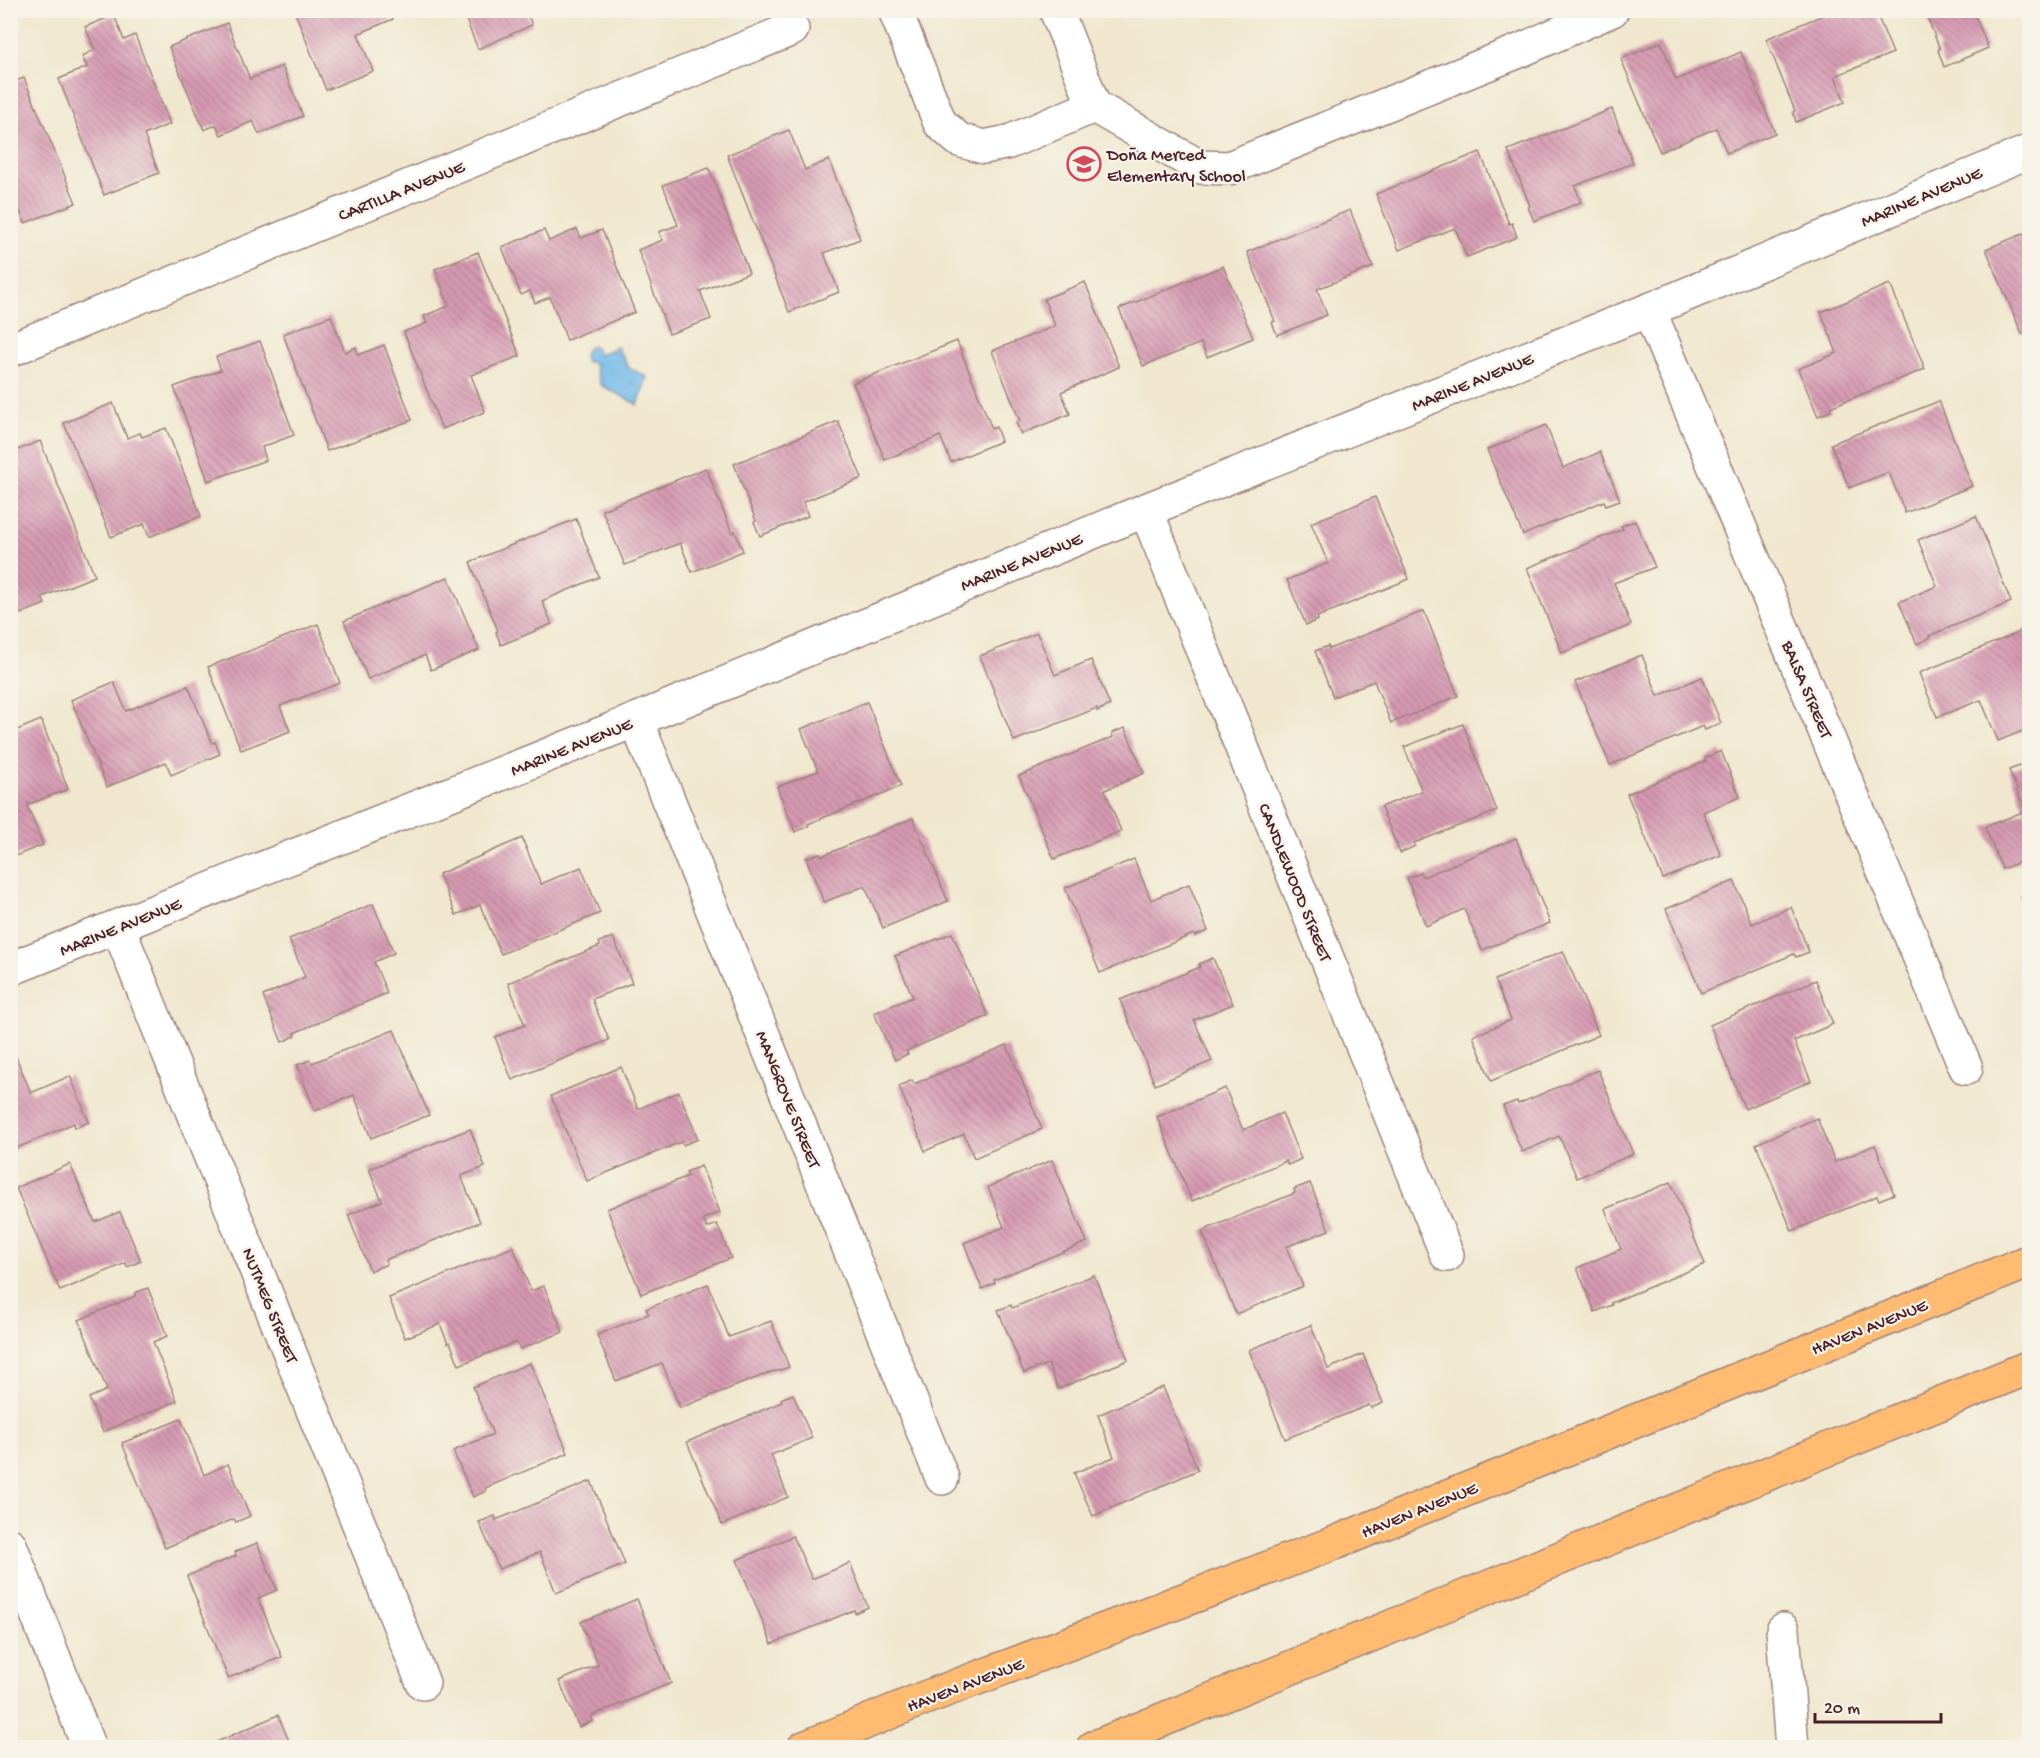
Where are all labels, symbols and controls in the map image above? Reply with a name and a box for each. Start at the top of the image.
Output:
school or university icon: Doña Merced Elementary School [1066,146,1102,182]
place label: Doña Merced Elementary School [1106,146,1246,188]
street label: CARTILLA AVENUE [336,157,469,227]
street label: MARINE AVENUE [1858,163,1986,233]
street label: MARINE AVENUE [1409,349,1538,417]
street label: MARINE AVENUE [958,529,1087,597]
street label: BALSA STREET [1775,637,1836,743]
street label: MARINE AVENUE [508,714,637,782]
street label: CANDLEWOOD STREET [1252,801,1335,966]
street label: MARINE AVENUE [57,894,186,962]
street label: MANGROVE STREET [750,1028,824,1173]
street label: NUTMEG STREET [236,1245,302,1368]
street label: HAVEN AVENUE [1809,1295,1932,1361]
street label: HAVEN AVENUE [1359,1478,1482,1544]
street label: HAVEN AVENUE [905,1654,1028,1718]
scale bar [1815,1686,1941,1724]
text: 20 m [1824,1699,1860,1720]

